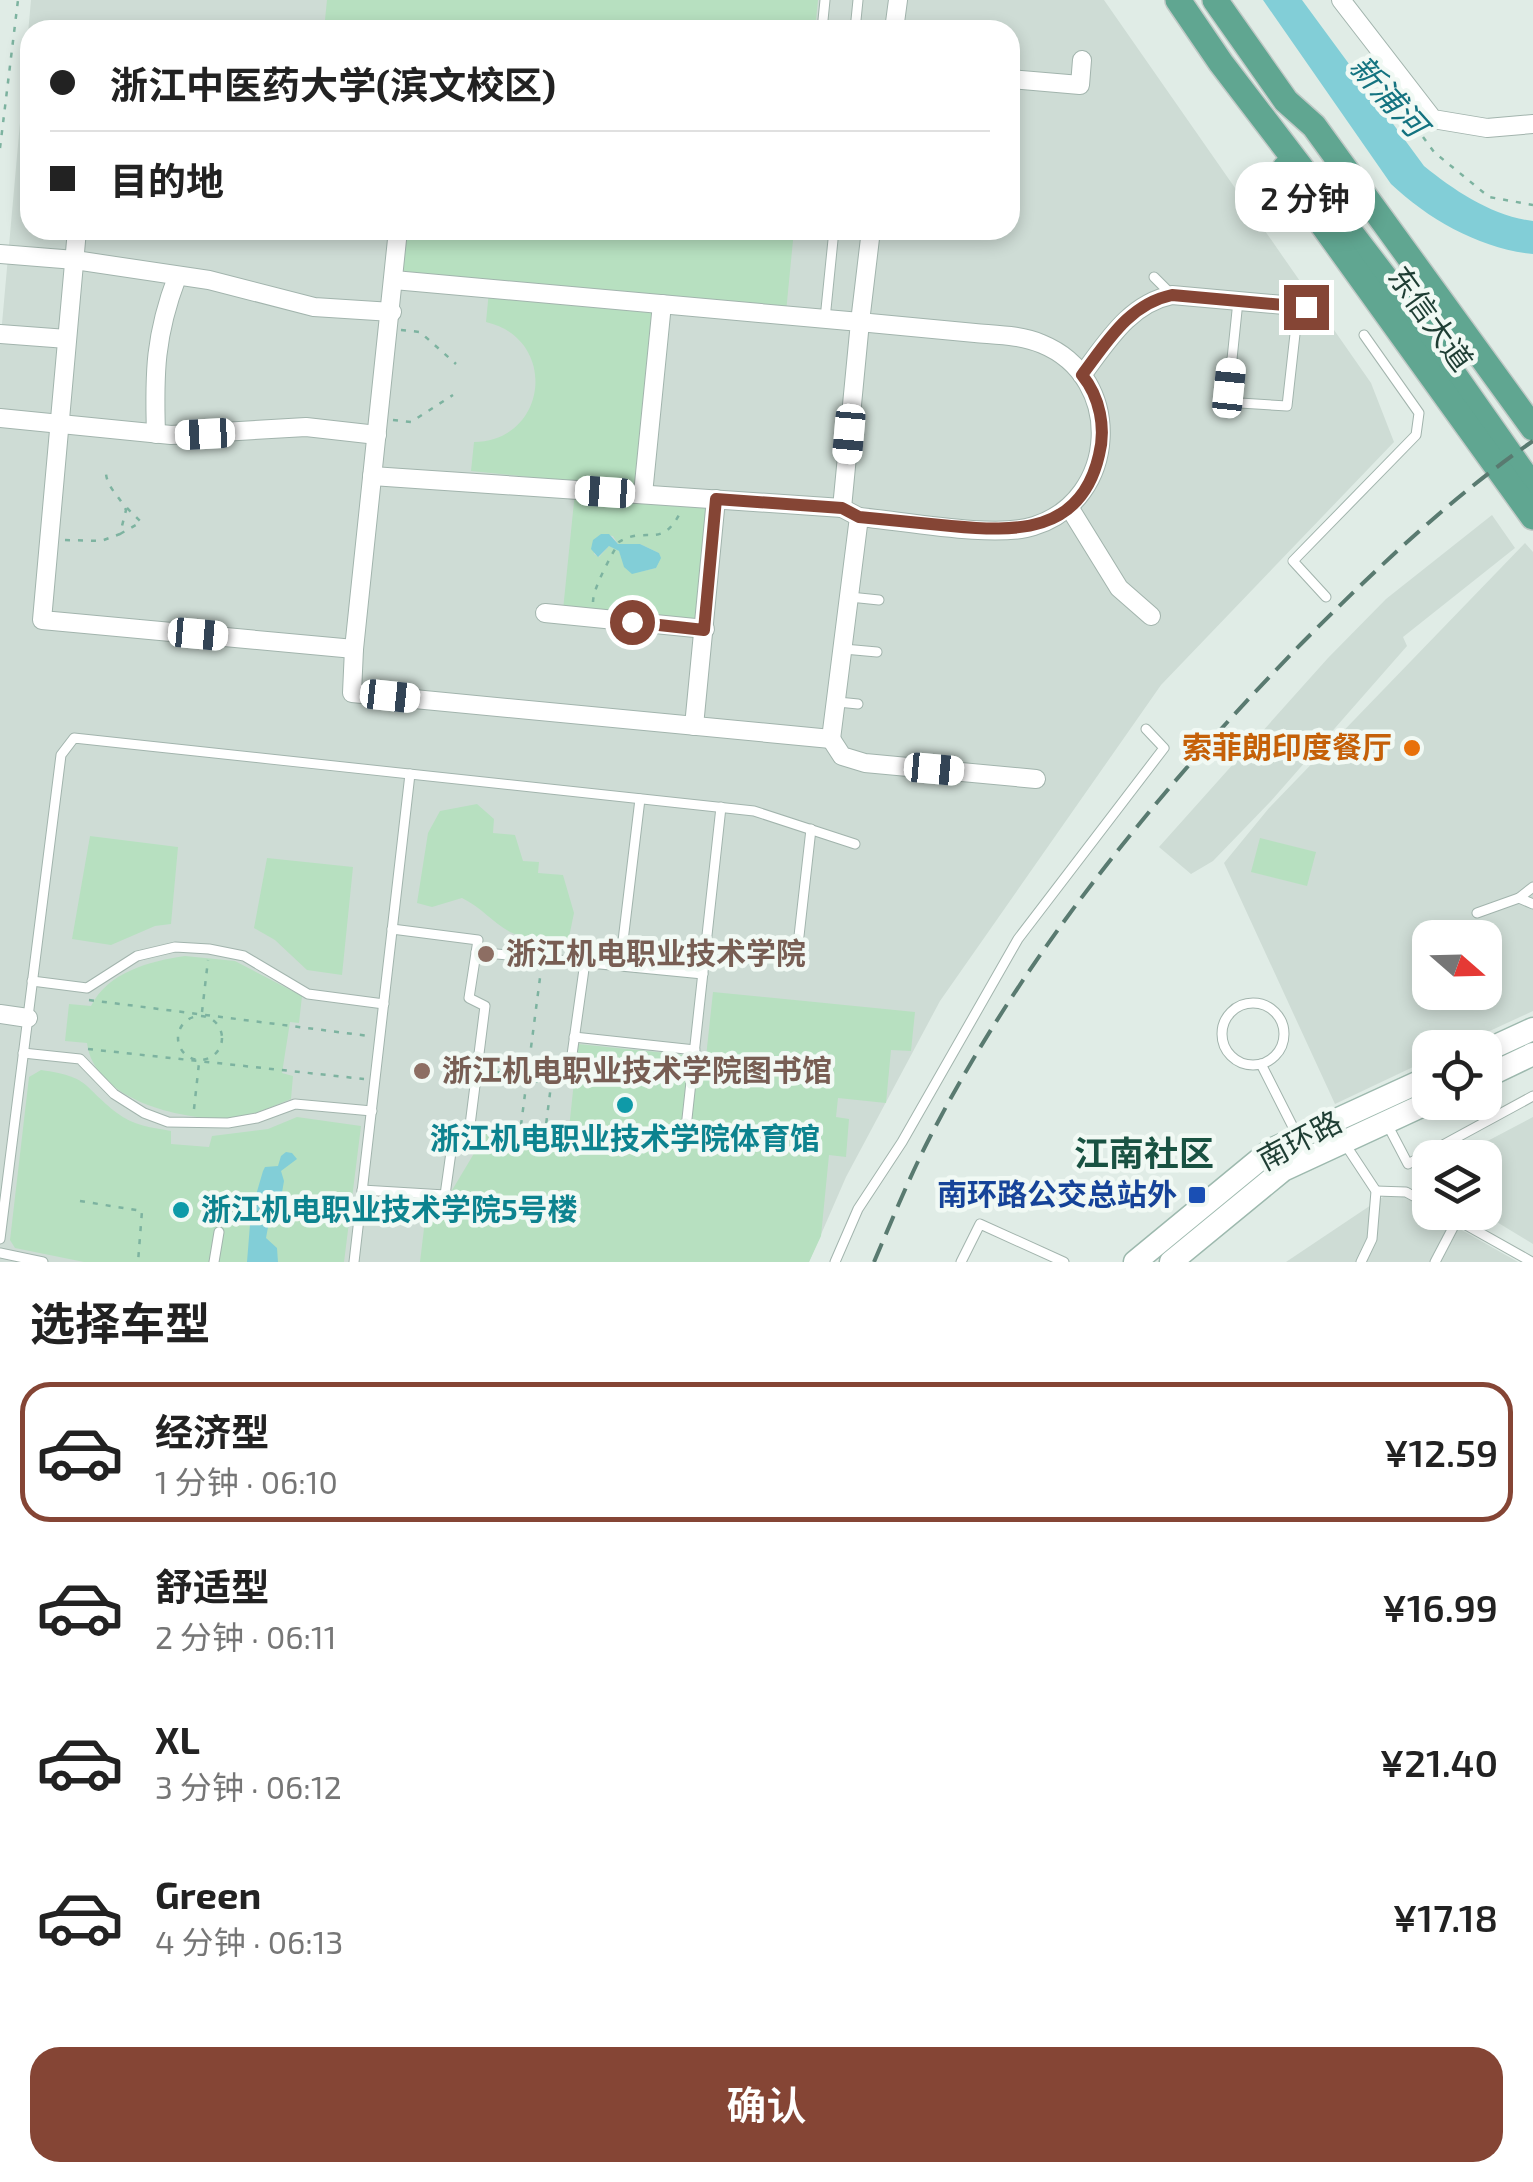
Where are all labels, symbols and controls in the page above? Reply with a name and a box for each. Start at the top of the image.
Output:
water label: 新浦河 [1343,46,1440,147]
text: 浙江中医药大学(滨文校区) [110,61,556,107]
text: 目的地 [110,157,224,203]
callout: 2 分钟 [1236,162,1376,232]
text: 2 分钟 [1260,178,1350,216]
street label: 东信大道 [1382,259,1481,377]
route end [1284,285,1329,330]
car [1211,357,1247,419]
car [831,403,867,465]
car [174,417,236,451]
car [574,475,636,509]
route start [610,600,655,645]
car [167,616,229,652]
car [359,678,421,714]
place label: 索菲朗印度餐厅 [1182,728,1392,764]
marker: 索菲朗印度餐厅 [1401,737,1423,759]
car [903,751,965,787]
north arrow [1412,920,1502,1010]
map controls [1412,920,1502,1230]
place label: 浙江机电职业技术学院 [506,934,806,970]
marker: 浙江机电职业技术学院 [475,943,497,965]
button: locate [1412,1030,1502,1120]
place label: 浙江机电职业技术学院图书馆 [442,1051,832,1087]
marker: 浙江机电职业技术学院图书馆 [411,1060,433,1082]
marker: 浙江机电职业技术学院体育馆 [614,1094,636,1116]
street label: 南环路 [1251,1102,1347,1176]
place label: 浙江机电职业技术学院体育馆 [430,1119,820,1155]
district label: 江南社区 [1074,1131,1214,1173]
button: layers [1412,1140,1502,1230]
place label: 南环路公交总站外 [937,1175,1177,1211]
marker: 南环路公交总站外 [1186,1184,1208,1206]
place label: 浙江机电职业技术学院5号楼 [201,1190,578,1226]
marker: 浙江机电职业技术学院5号楼 [170,1199,192,1221]
text: 选择车型 [30,1295,210,1349]
icon: car [35,1407,125,1497]
text: 经济型 [155,1408,269,1454]
text: ¥12.59 [1384,1429,1498,1475]
text: 1 分钟 · 06:10 [155,1462,338,1500]
icon: car [35,1562,125,1652]
text: 舒适型 [155,1563,269,1609]
text: ¥16.99 [1382,1584,1498,1630]
text: 2 分钟 · 06:11 [155,1617,337,1655]
text: XL [155,1716,200,1762]
icon: car [35,1717,125,1807]
text: ¥21.40 [1380,1739,1498,1785]
text: 3 分钟 · 06:12 [155,1767,342,1805]
text: Green [155,1871,261,1917]
icon: car [35,1872,125,1962]
text: ¥17.18 [1393,1894,1498,1940]
text: 4 分钟 · 06:13 [155,1922,343,1960]
button: 确认 [30,2047,1503,2162]

